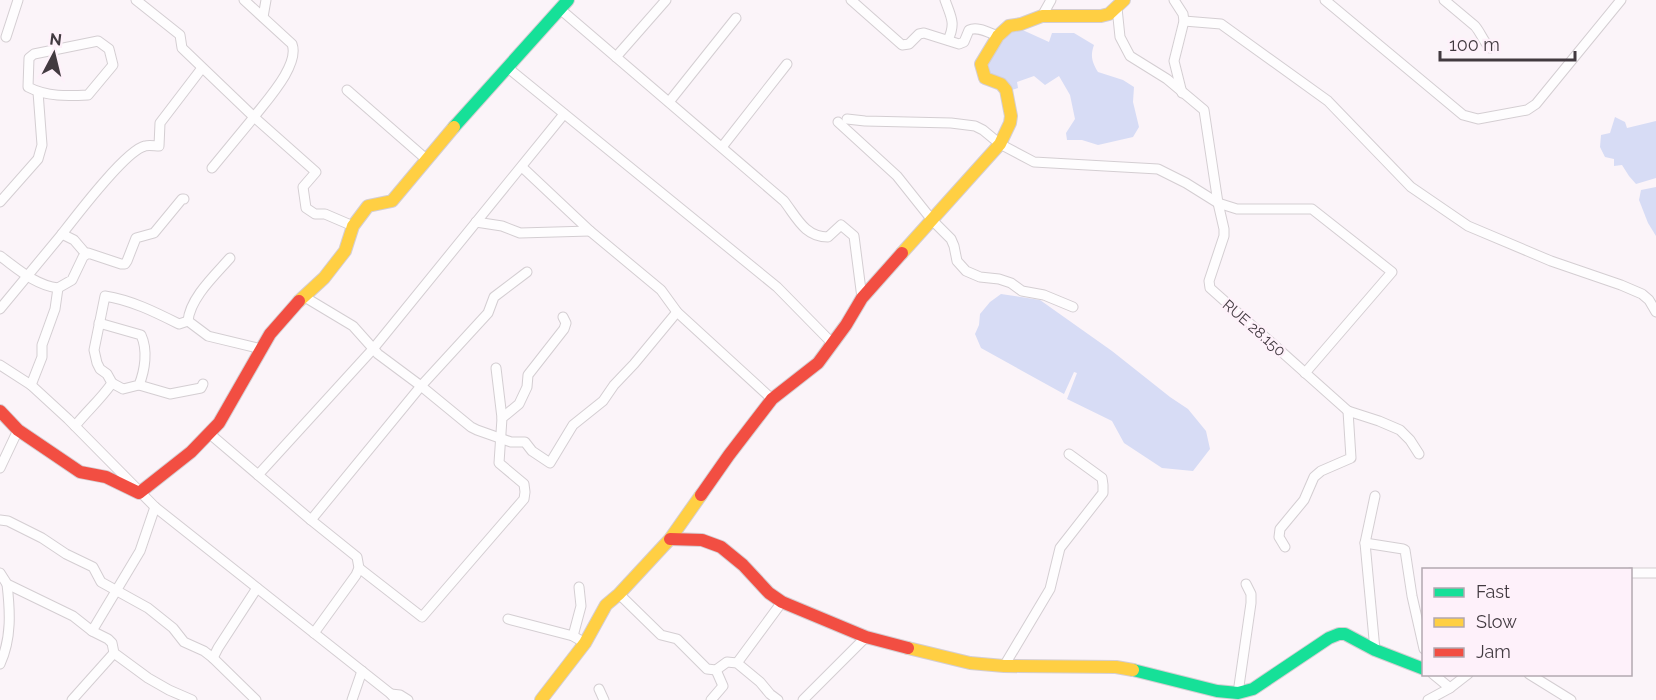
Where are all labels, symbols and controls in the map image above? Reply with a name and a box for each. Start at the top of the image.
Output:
north arrow [24,24,84,84]
scale bar [1440,24,1575,62]
text: N [49,29,63,50]
text: 100 m [1449,34,1500,55]
street label: RUE 28.150 [1219,296,1289,360]
legend [1422,568,1632,676]
text: Fast [1476,581,1510,602]
text: Slow [1476,611,1517,632]
text: Jam [1476,641,1511,662]

